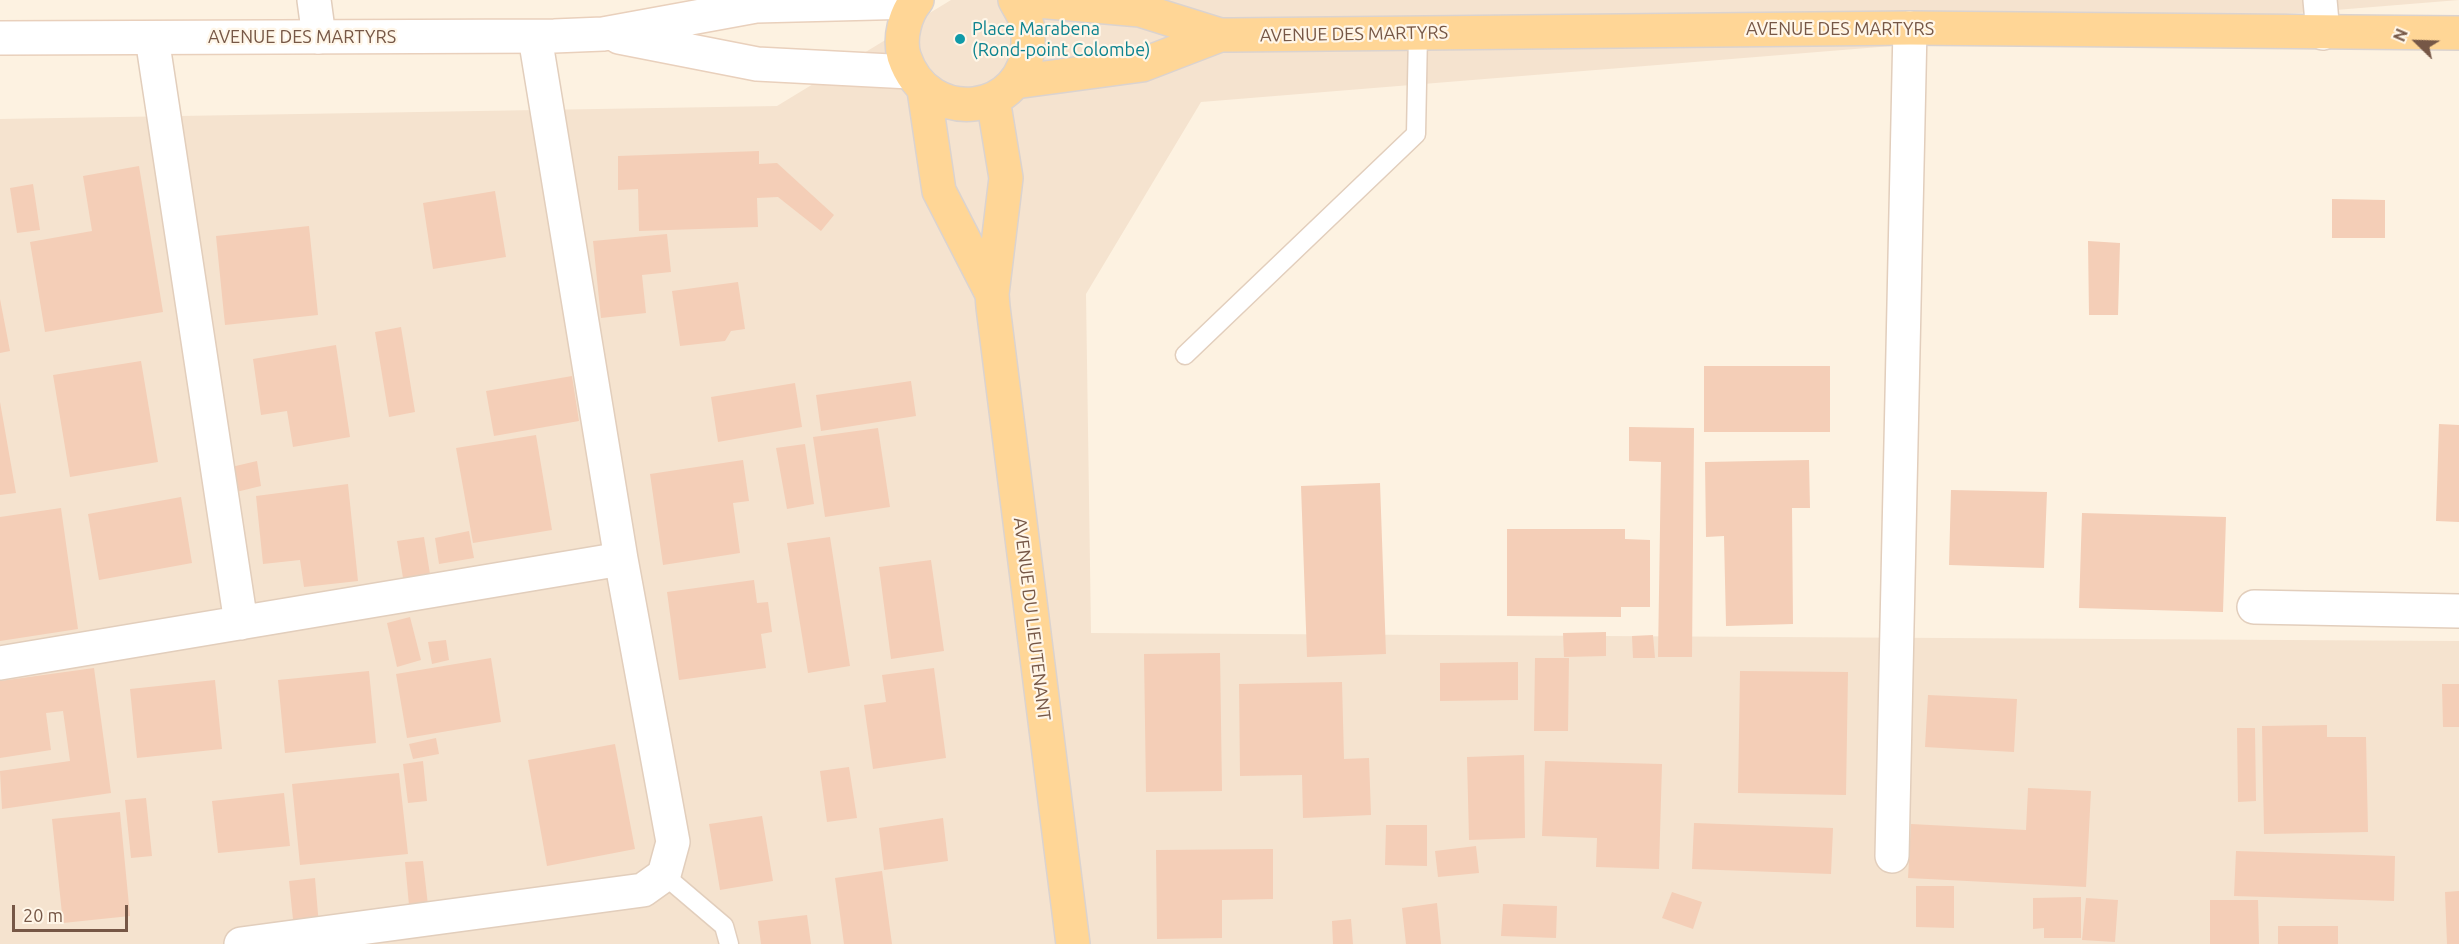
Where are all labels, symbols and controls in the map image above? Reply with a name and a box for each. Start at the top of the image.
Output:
north arrow [2387,12,2447,72]
place label: Place Marabena (Rond-point Colombe) [972,18,1150,60]
street label: AVENUE DES MARTYRS [1746,18,1934,40]
street label: AVENUE DES MARTYRS [1260,22,1448,46]
street label: AVENUE DES MARTYRS [208,26,396,48]
text: N [2390,26,2411,44]
marker: Place Marabena (Rond-point Colombe) [953,32,967,46]
street label: AVENUE DU LIEUTENANT [1009,516,1055,722]
scale bar [15,893,130,931]
text: 20 m [23,905,63,925]

